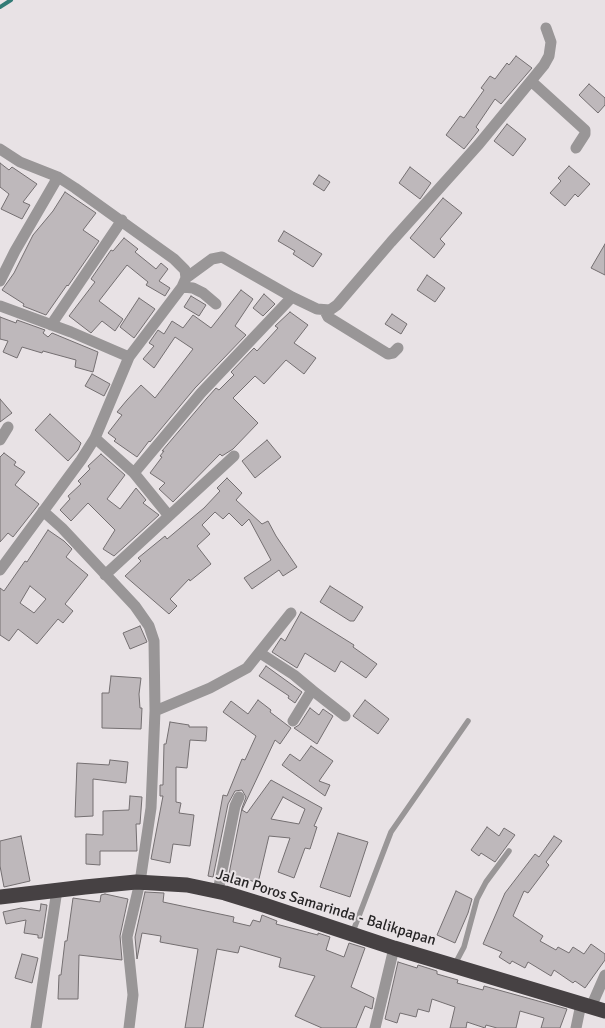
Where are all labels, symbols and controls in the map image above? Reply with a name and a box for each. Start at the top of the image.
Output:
street label: Jalan Poros Samarinda - Balikpapan [214,866,438,950]

